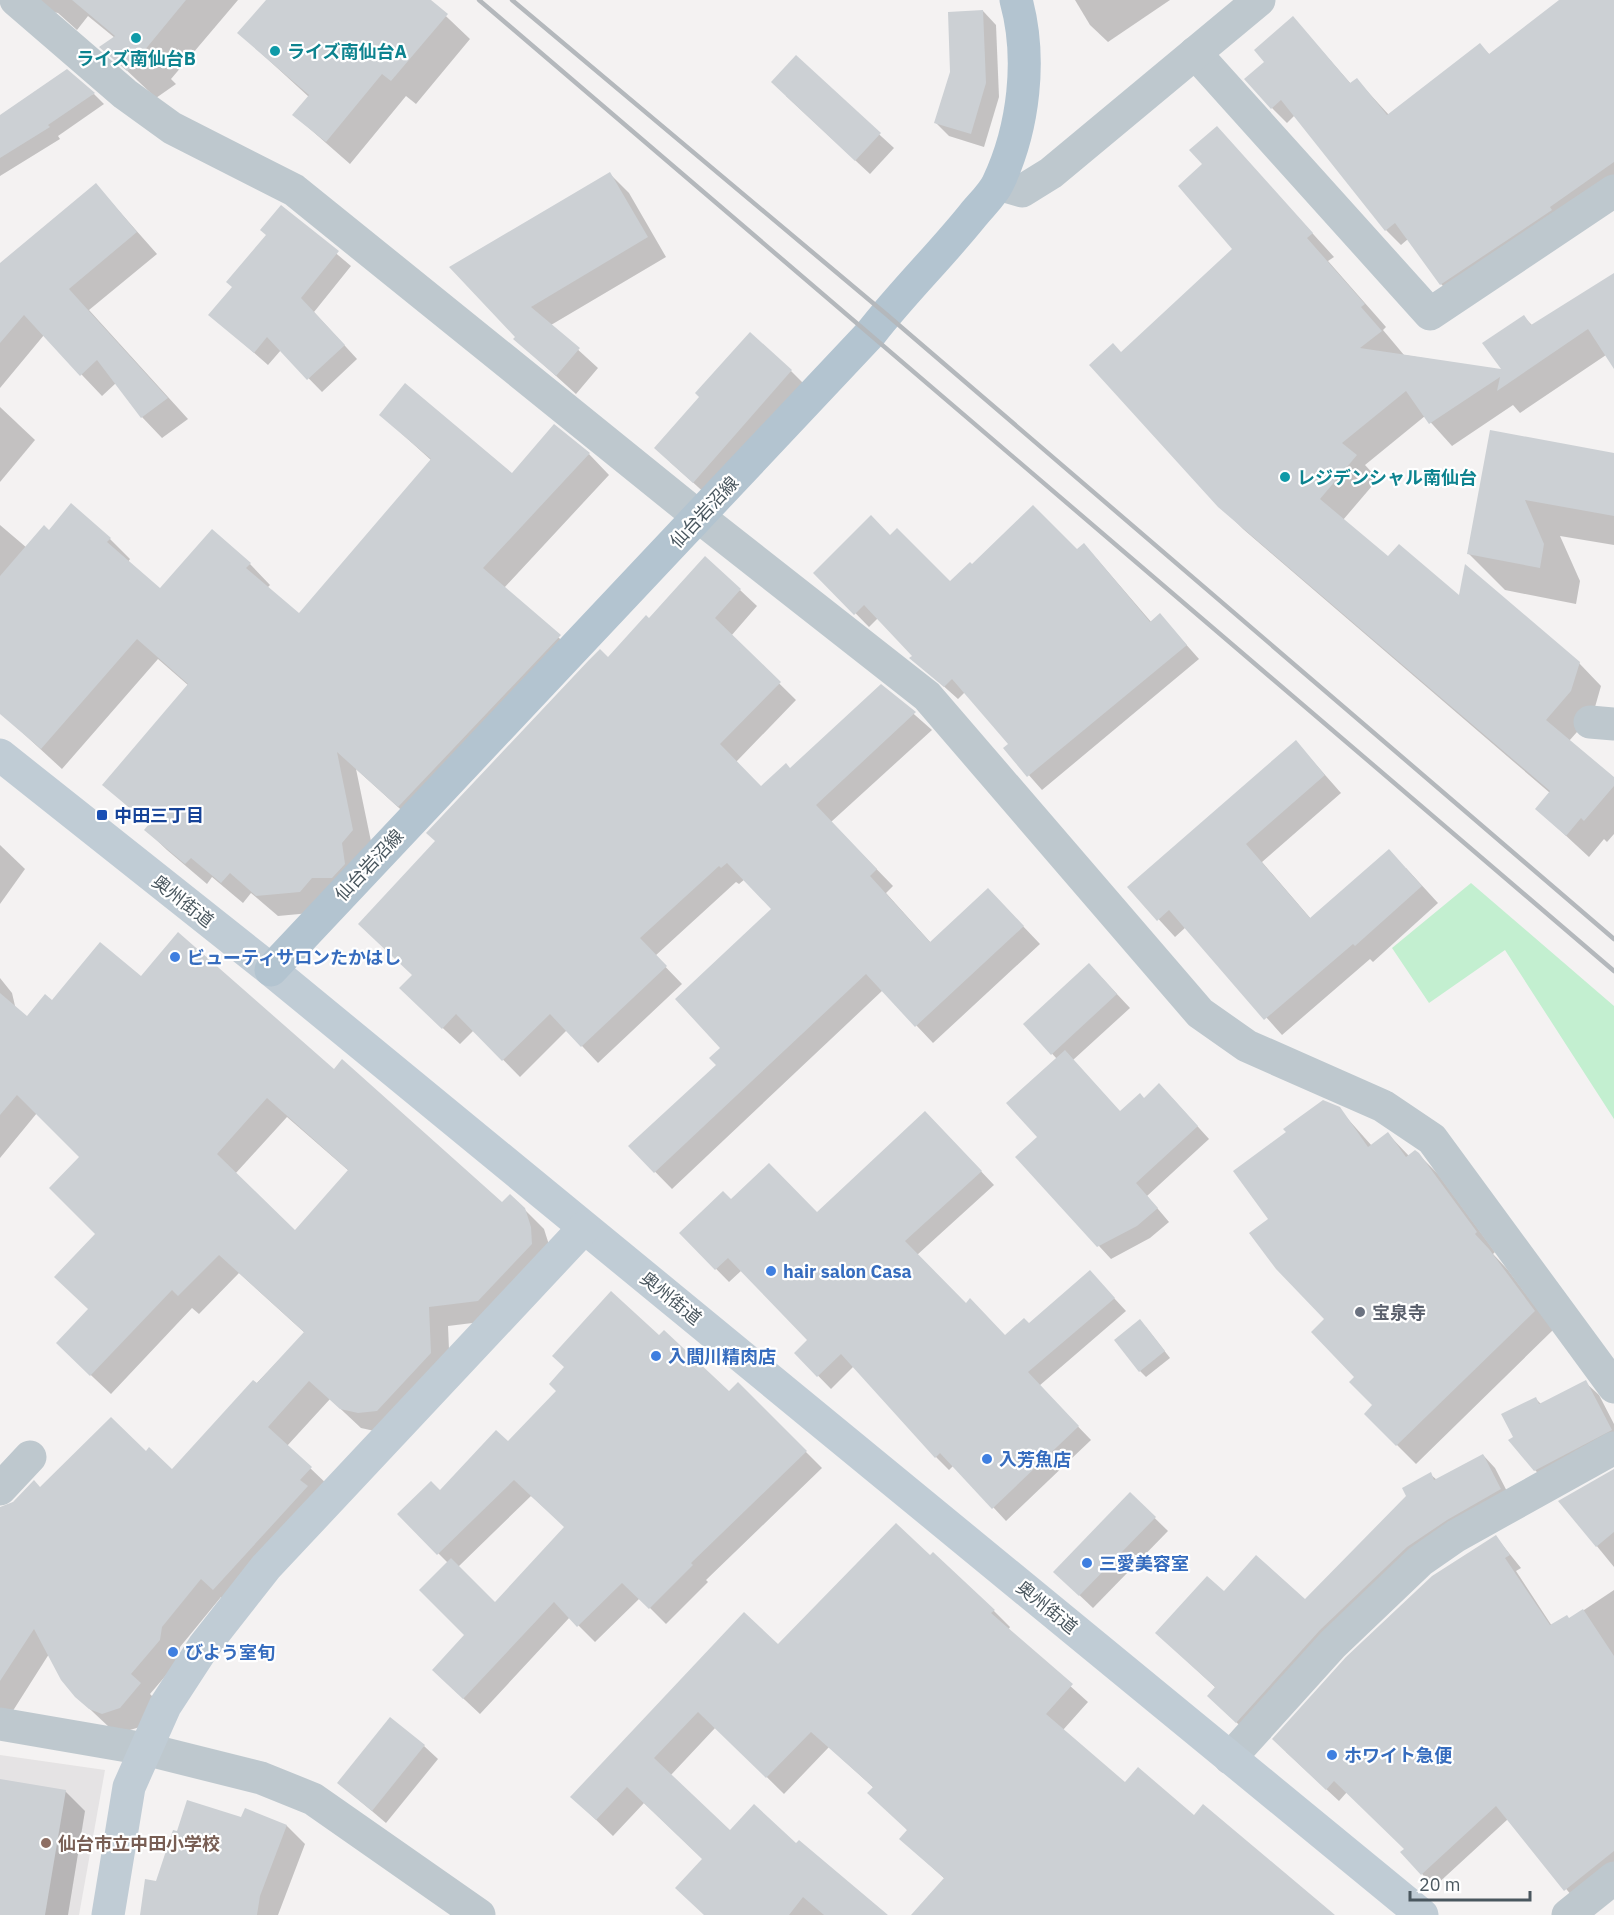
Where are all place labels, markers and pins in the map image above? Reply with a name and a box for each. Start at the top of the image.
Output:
marker: ライズ南仙台B [129,31,143,45]
place label: ライズ南仙台A [287,40,407,63]
marker: ライズ南仙台A [268,44,282,58]
place label: ライズ南仙台B [76,47,196,70]
place label: レジデンシャル南仙台 [1297,466,1477,489]
marker: レジデンシャル南仙台 [1278,470,1292,484]
place label: 中田三丁目 [114,804,204,827]
marker: 中田三丁目 [95,808,109,822]
place label: ビューティサロンたかはし [187,946,401,969]
marker: ビューティサロンたかはし [168,950,182,964]
place label: hair salon Casa [783,1260,912,1283]
marker: hair salon Casa [764,1264,778,1278]
place label: 宝泉寺 [1372,1301,1426,1324]
marker: 宝泉寺 [1353,1305,1367,1319]
place label: 入間川精肉店 [668,1345,776,1368]
marker: 入間川精肉店 [649,1349,663,1363]
place label: 入芳魚店 [999,1448,1071,1471]
marker: 入芳魚店 [980,1452,994,1466]
place label: 三愛美容室 [1099,1552,1189,1575]
marker: 三愛美容室 [1080,1556,1094,1570]
place label: びよう室旬 [185,1641,275,1664]
marker: びよう室旬 [166,1645,180,1659]
place label: ホワイト急便 [1344,1744,1453,1767]
marker: ホワイト急便 [1325,1748,1339,1762]
place label: 仙台市立中田小学校 [58,1832,220,1855]
marker: 仙台市立中田小学校 [39,1836,53,1850]

